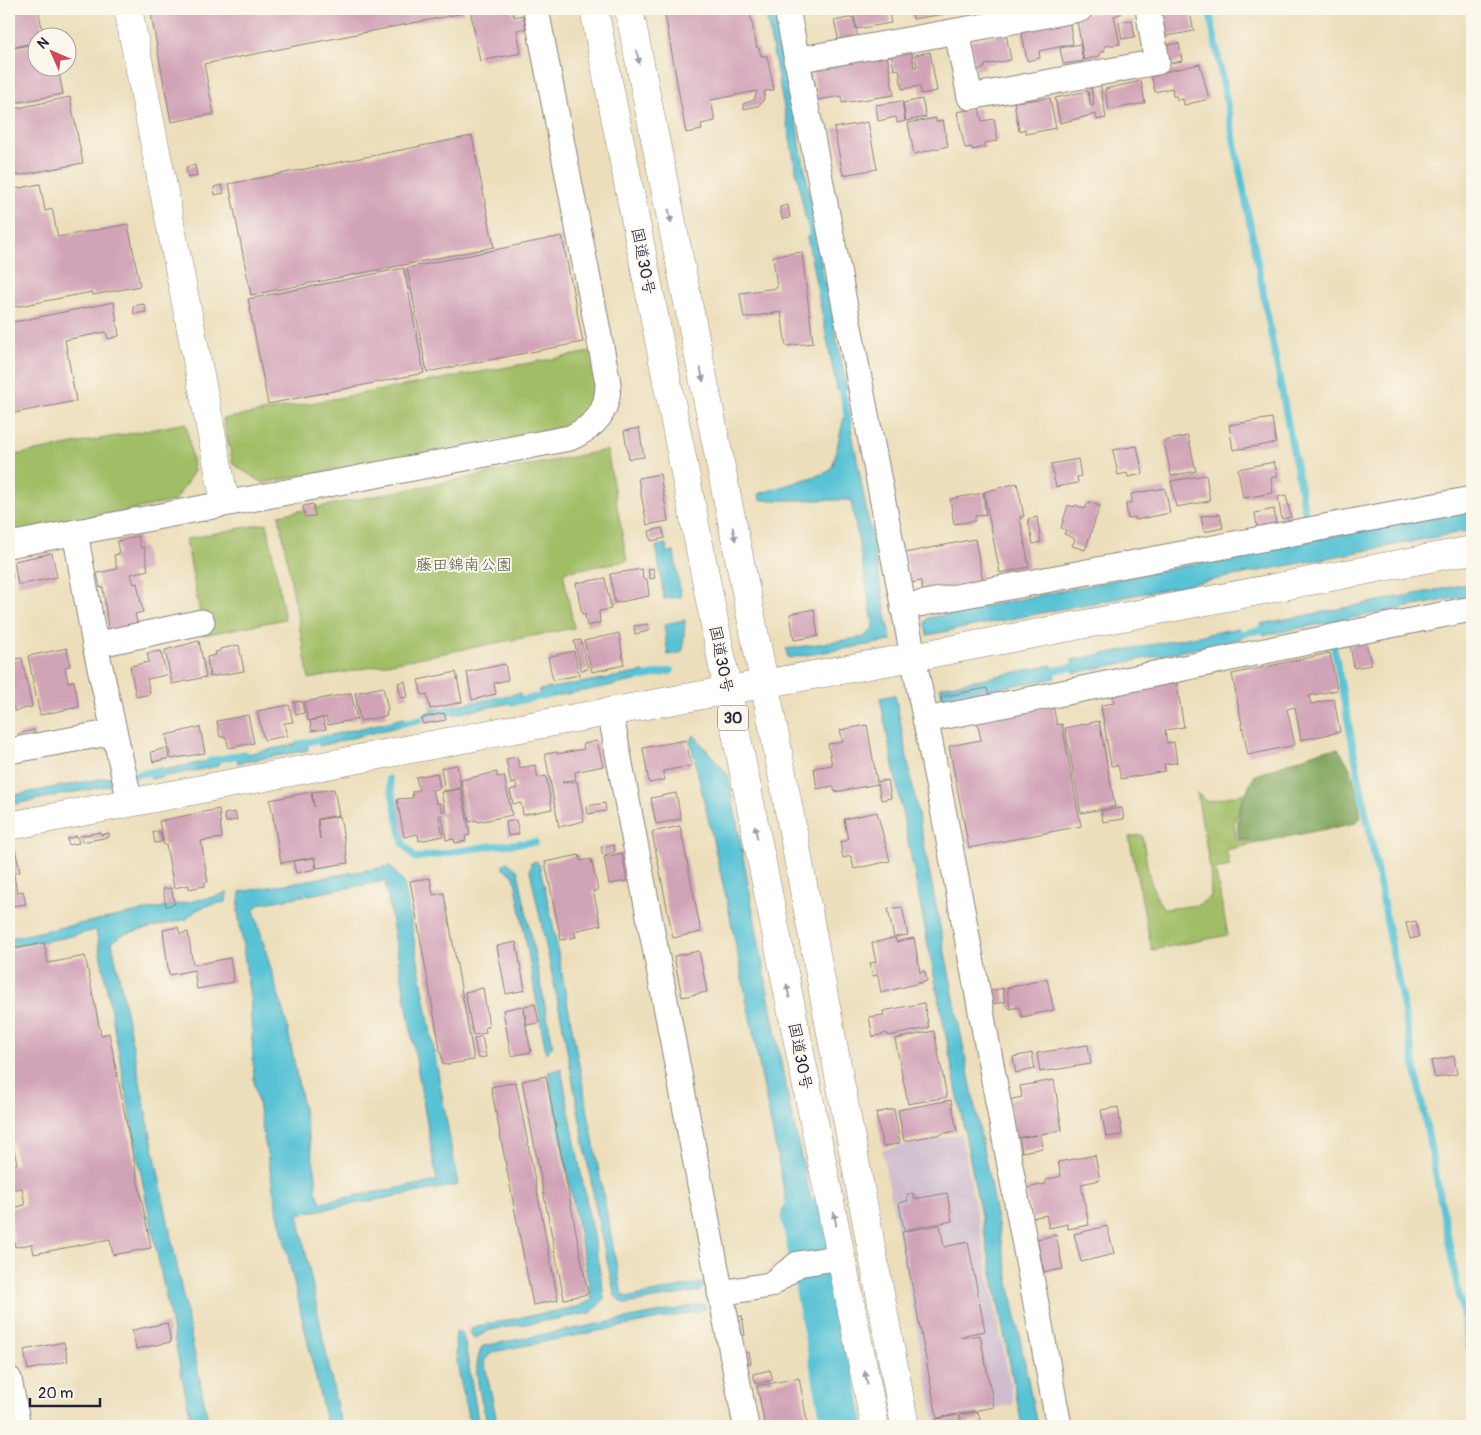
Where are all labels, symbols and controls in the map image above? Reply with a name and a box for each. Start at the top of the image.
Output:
north arrow [28,28,78,78]
text: N [34,34,53,53]
one-way arrow [635,49,643,65]
one-way arrow [667,208,675,224]
street label: 国道30号 [627,226,659,296]
one-way arrow [699,368,707,384]
one-way arrow [731,527,739,543]
park label: 藤田錦南公園 [416,555,512,575]
street label: 国道30号 [705,624,737,694]
road number: 30 [718,706,748,730]
one-way arrow [752,824,760,839]
one-way arrow [784,983,792,999]
street label: 国道30号 [784,1021,816,1091]
one-way arrow [830,1210,838,1226]
one-way arrow [861,1370,869,1386]
scale bar [30,1375,100,1407]
text: 20 m [38,1384,73,1403]

